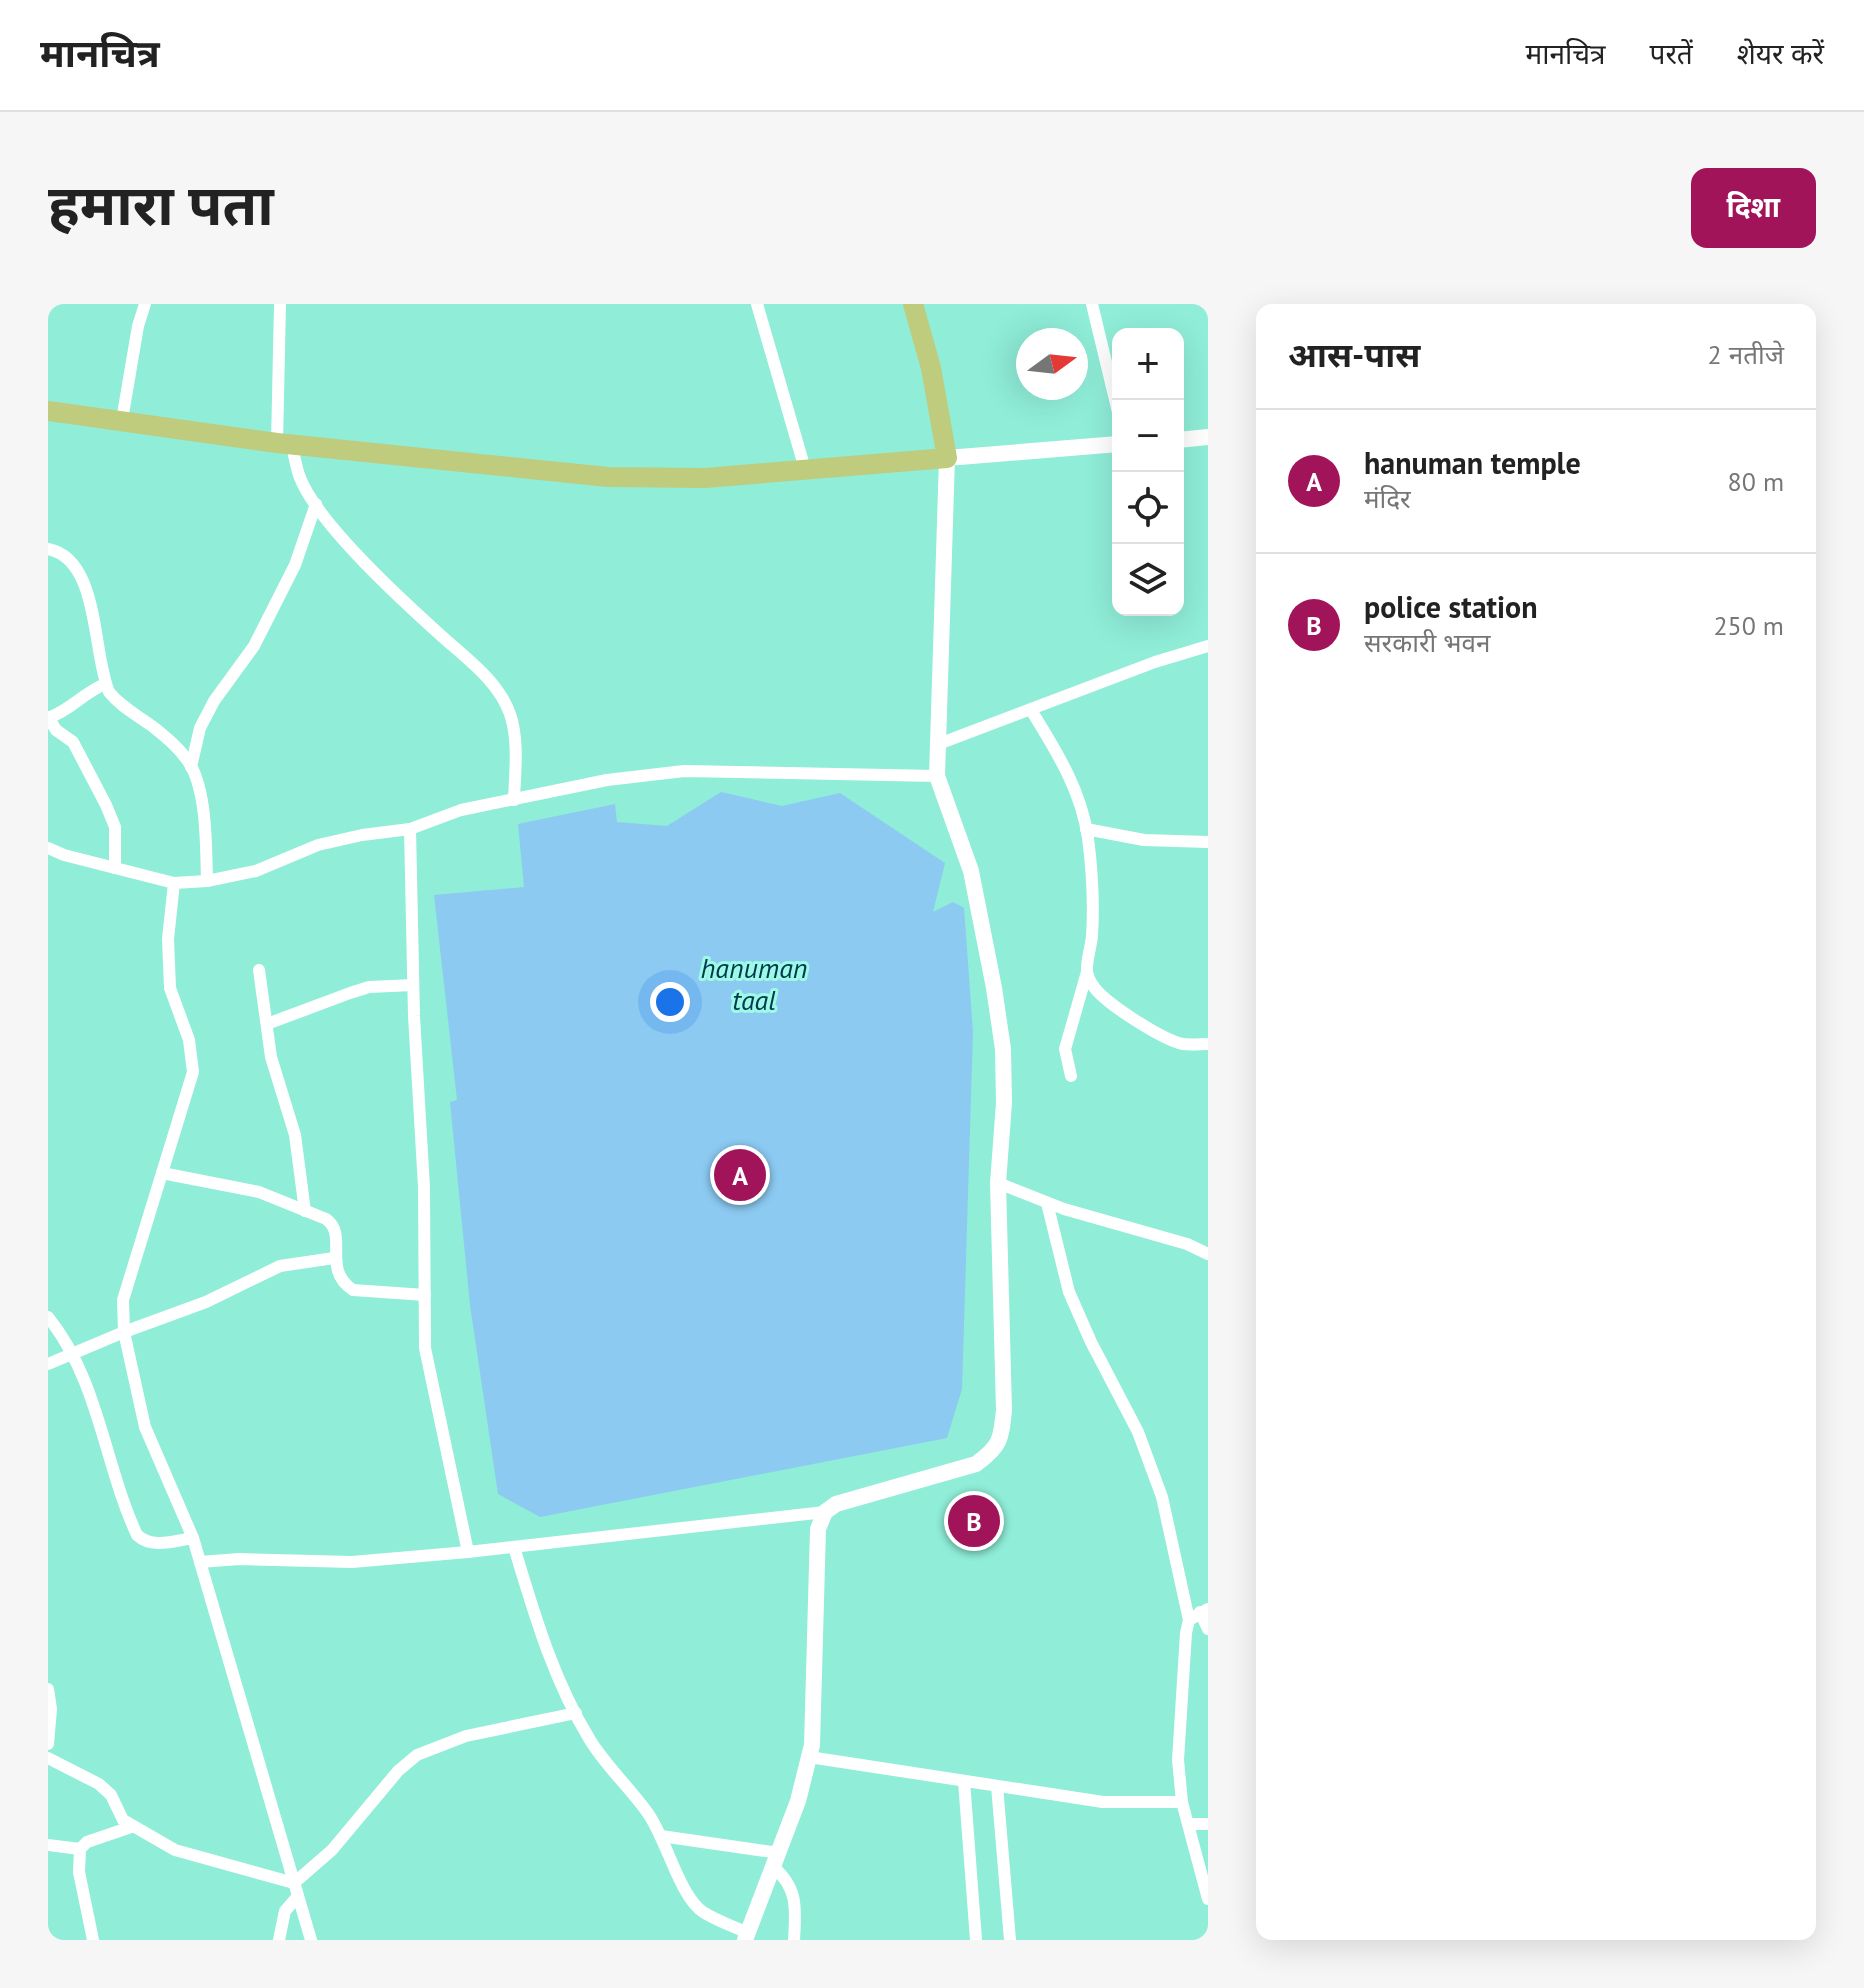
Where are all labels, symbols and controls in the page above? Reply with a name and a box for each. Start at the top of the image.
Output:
text: मानचित्र [40,28,160,77]
text: मानचित्र [1525,35,1606,72]
text: परतें [1650,35,1693,72]
text: शेयर करें [1737,35,1824,72]
text: हमारा पता [48,168,274,240]
button: दिशा [1691,168,1816,248]
north arrow [1016,328,1088,400]
map controls [1112,328,1184,616]
button: + [1112,328,1184,400]
text: आस-पास [1288,332,1420,376]
text: 2 नतीजे [1708,338,1784,371]
button: − [1112,400,1184,472]
text: hanuman temple [1364,443,1581,482]
text: A [1306,465,1322,498]
text: 80 m [1728,465,1784,498]
button: locate [1112,472,1184,544]
text: मंदिर [1364,482,1411,515]
button: layers [1112,544,1184,616]
text: police station [1364,587,1538,626]
text: B [1306,609,1322,642]
text: 250 m [1713,609,1784,642]
text: सरकारी भवन [1364,626,1490,659]
water label: hanuman taal [701,949,808,1018]
your location [650,982,690,1022]
pin: A [714,1145,766,1205]
pin: B [948,1491,1000,1551]

